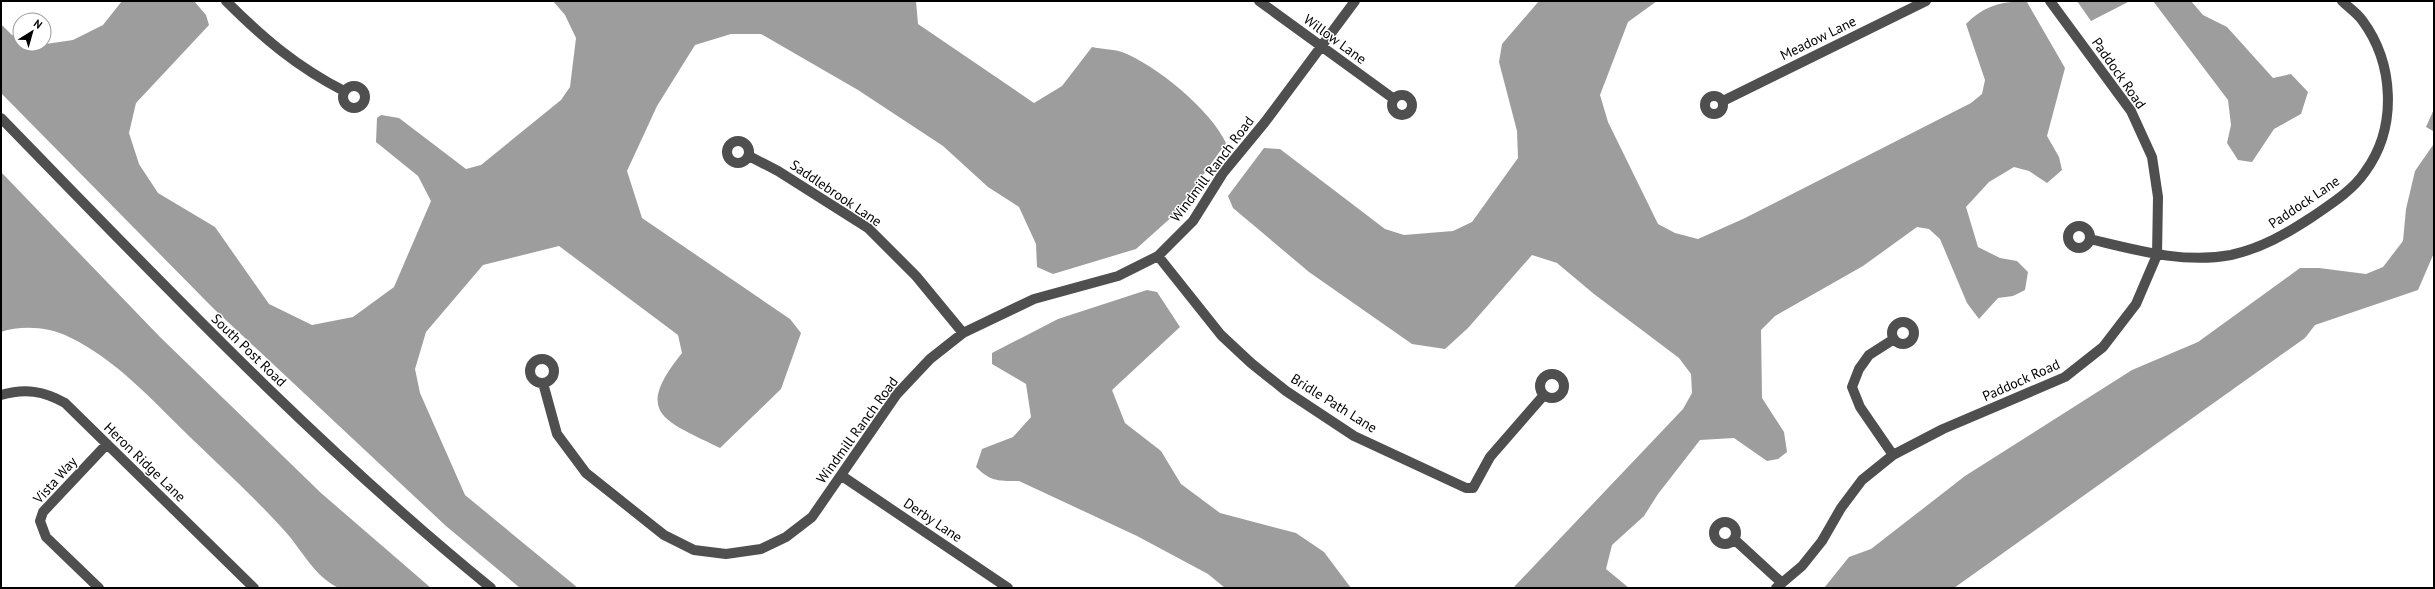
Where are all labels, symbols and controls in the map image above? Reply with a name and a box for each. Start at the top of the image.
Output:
street label: Willow Lane [1300,10,1370,68]
north arrow [12,12,52,52]
street label: Meadow Lane [1777,12,1859,64]
text: N [31,16,45,32]
street label: Paddock Road [2088,34,2150,112]
street label: Windmill Ranch Road [1166,113,1258,225]
street label: Saddlebrook Lane [787,156,885,230]
street label: Paddock Lane [2265,172,2343,232]
street label: South Post Road [208,310,290,390]
street label: Paddock Road [1980,355,2062,405]
street label: Bridle Path Lane [1288,369,1380,437]
street label: Windmill Ranch Road [812,373,902,487]
street label: Heron Ridge Lane [100,418,190,506]
street label: Vista Way [28,452,81,508]
street label: Derby Lane [900,494,966,546]

